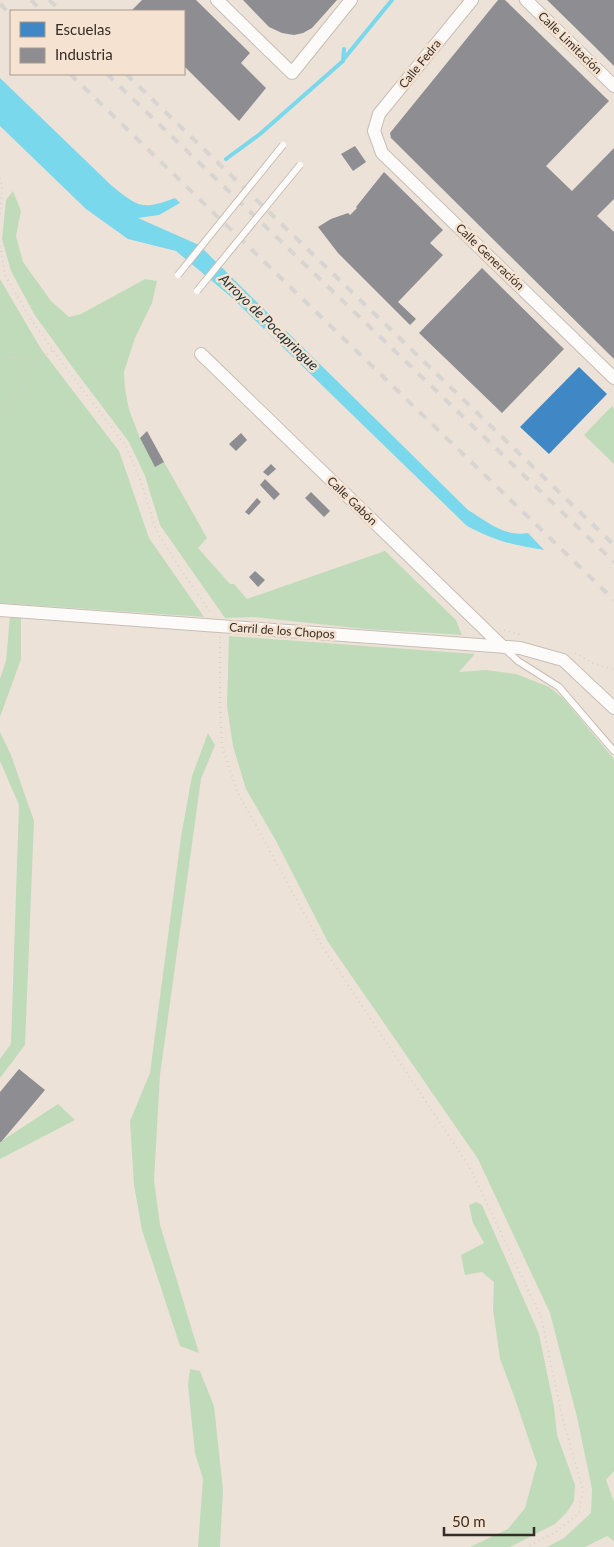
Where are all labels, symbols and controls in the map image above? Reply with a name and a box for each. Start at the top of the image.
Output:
street label: Calle Limitación [535,8,605,77]
legend [10,10,185,75]
text: Escuelas [55,20,111,38]
street label: Calle Fedra [395,36,444,91]
text: Industria [55,45,113,63]
street label: Calle Generación [453,220,528,293]
water label: Arroyo de Pocapringue [215,269,323,374]
street label: Calle Gabón [324,473,381,528]
street label: Carril de los Chopos [229,619,335,642]
scale bar [444,1504,534,1536]
text: 50 m [452,1512,486,1530]

